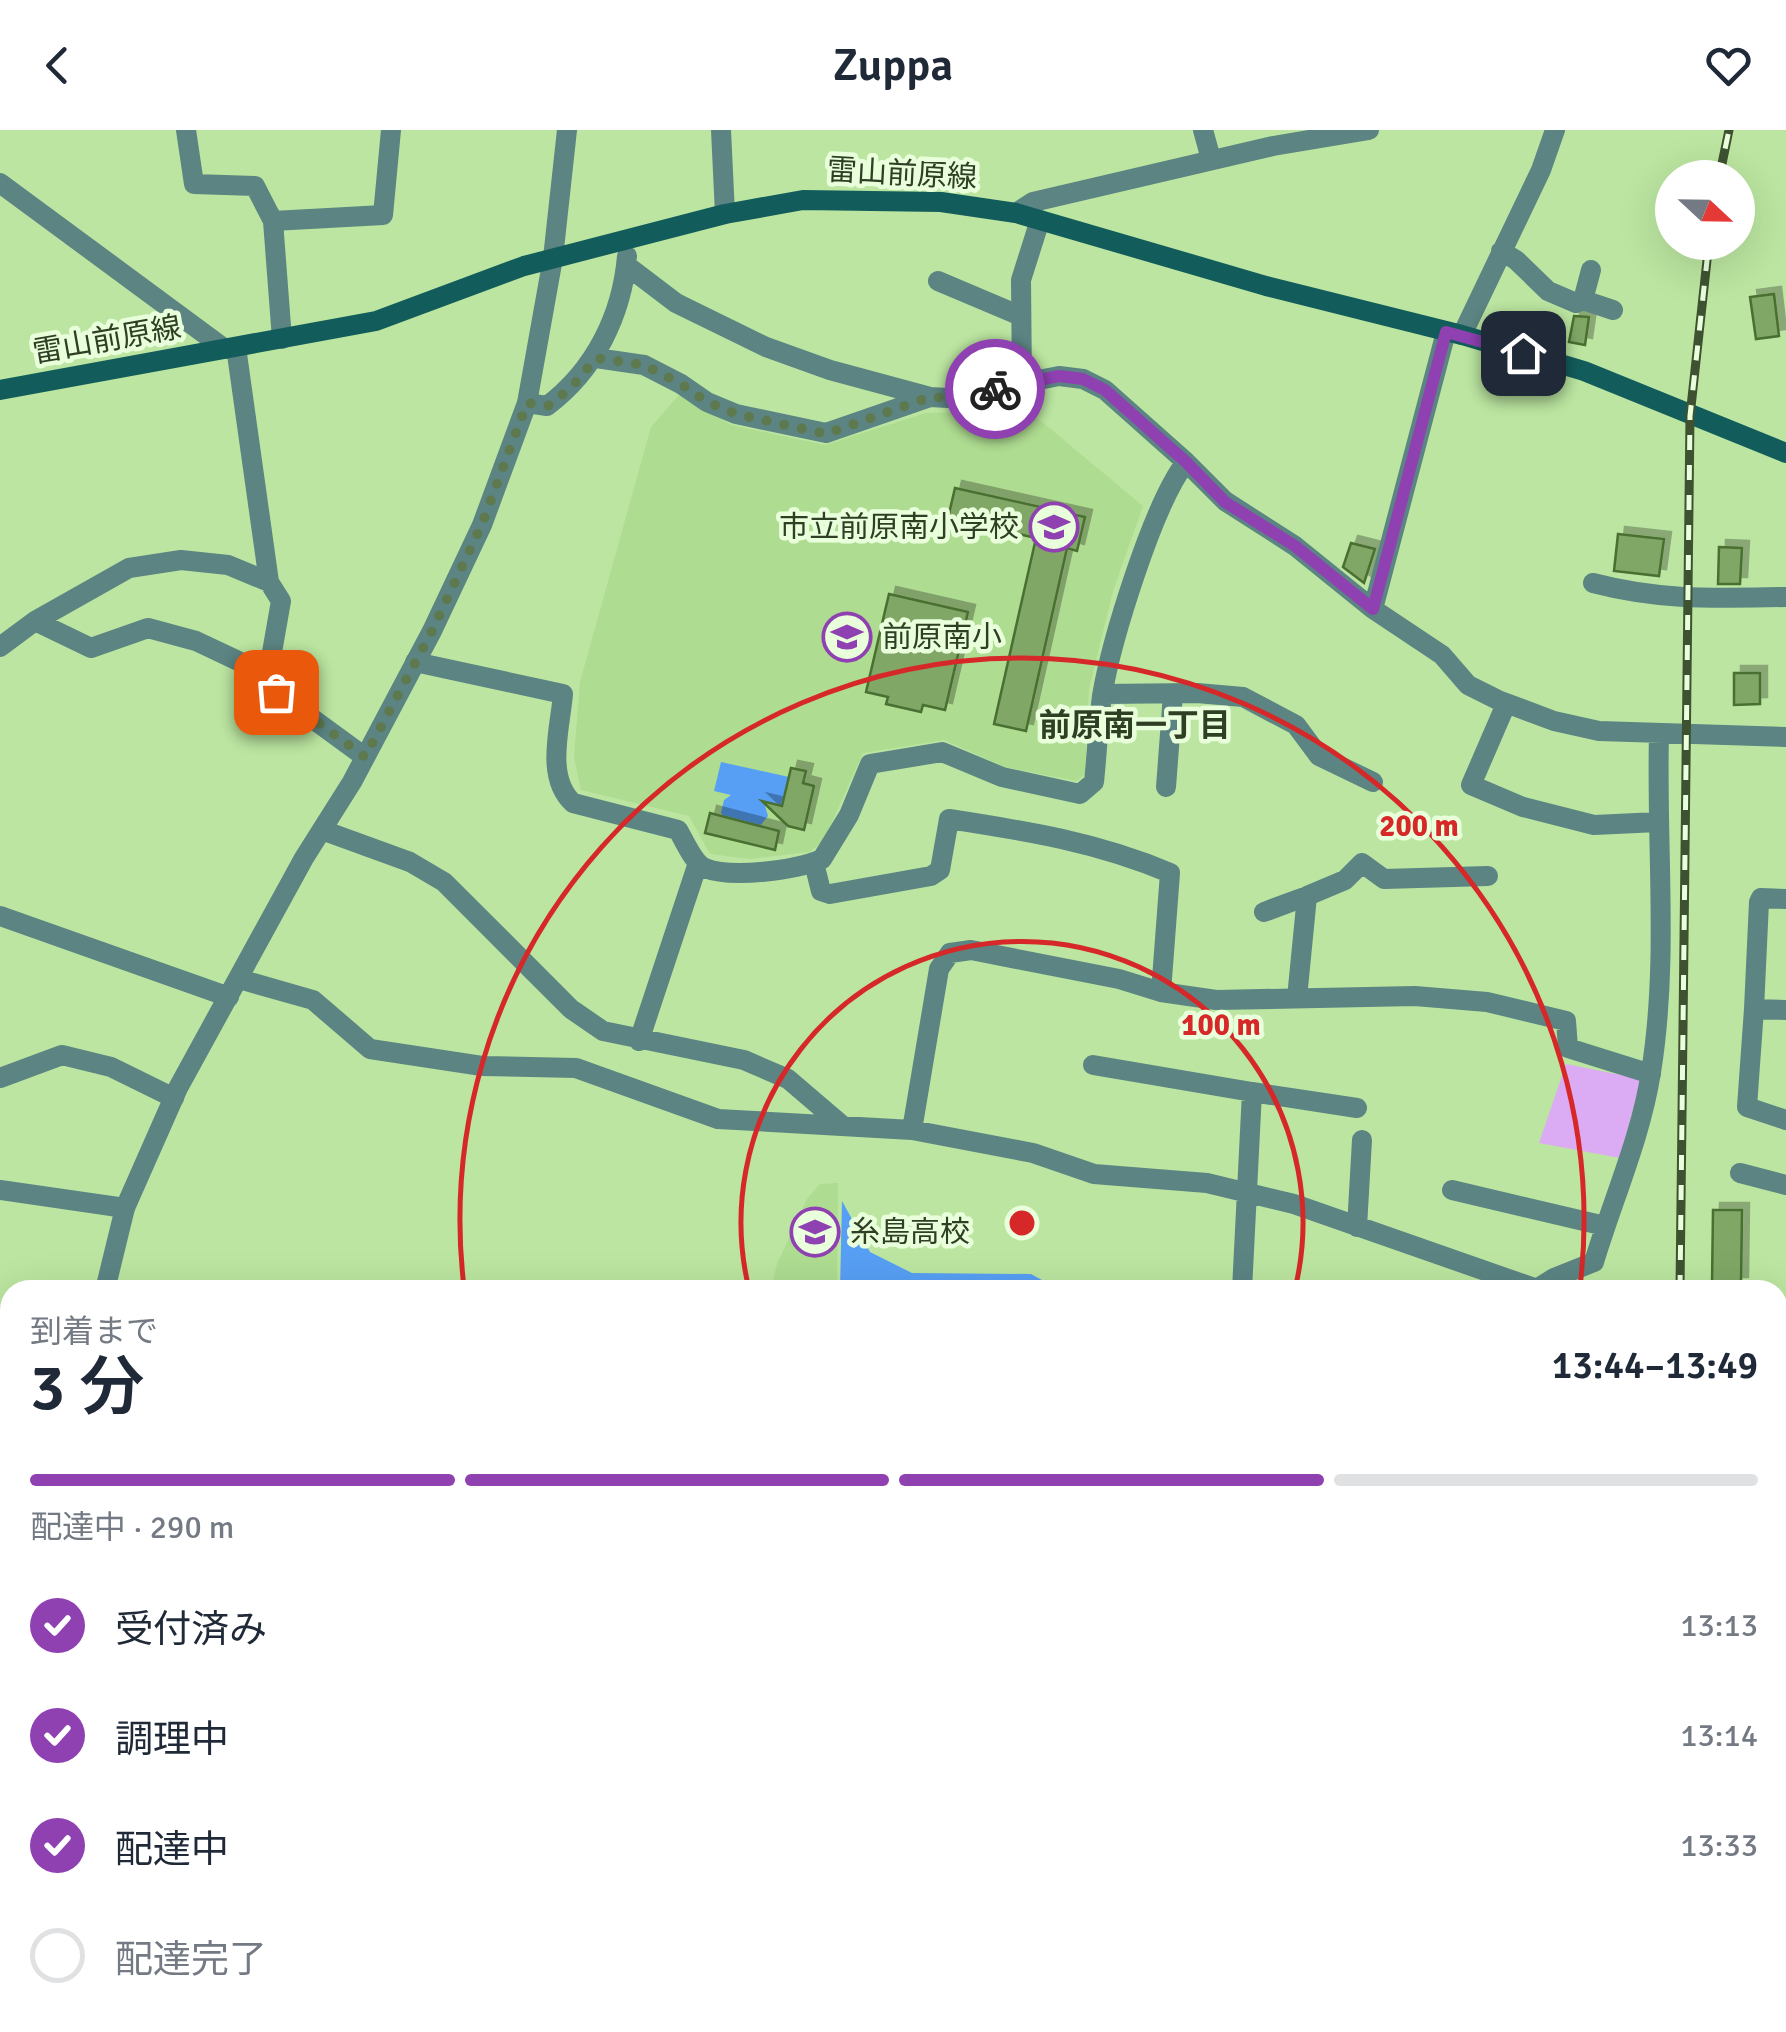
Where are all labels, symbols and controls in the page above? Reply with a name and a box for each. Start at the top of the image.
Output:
icon: back [30,38,85,93]
text: Zuppa [833,38,953,93]
icon: heart [1701,38,1756,93]
street label: 雷山前原線 [826,152,978,196]
north arrow [1655,160,1755,260]
map controls [1655,160,1755,260]
street label: 雷山前原線 [30,309,184,371]
pin [1481,311,1566,396]
icon: home [1496,326,1551,381]
courier [945,339,1045,439]
icon: bike [968,362,1023,417]
school or university icon: 市立前原南小学校 [1028,501,1080,553]
place label: 市立前原南小学校 [779,509,1019,546]
school or university icon: 前原南小 [821,611,873,663]
place label: 前原南小 [882,619,1002,656]
pin [234,650,319,735]
icon: bag [249,665,304,720]
district label: 前原南一丁目 [1039,706,1231,745]
text: 200 m [1379,808,1459,845]
text: 100 m [1181,1007,1261,1044]
centre of rings [1004,1205,1040,1241]
school or university icon: 糸島高校 [789,1206,841,1258]
place label: 糸島高校 [850,1214,970,1251]
text: 到着まで [30,1312,158,1351]
text: 13:44–13:49 [1552,1342,1758,1389]
text: 3 分 [30,1348,144,1428]
text: 配達中 · 290 m [30,1508,234,1547]
icon: check [30,1598,85,1653]
text: 受付済み [115,1606,267,1653]
text: 13:13 [1680,1606,1758,1645]
icon: check [30,1708,85,1763]
text: 調理中 [115,1716,229,1763]
text: 13:14 [1680,1716,1758,1755]
icon: check [30,1818,85,1873]
text: 配達中 [115,1826,229,1873]
text: 13:33 [1680,1826,1758,1865]
text: 配達完了 [115,1936,267,1983]

